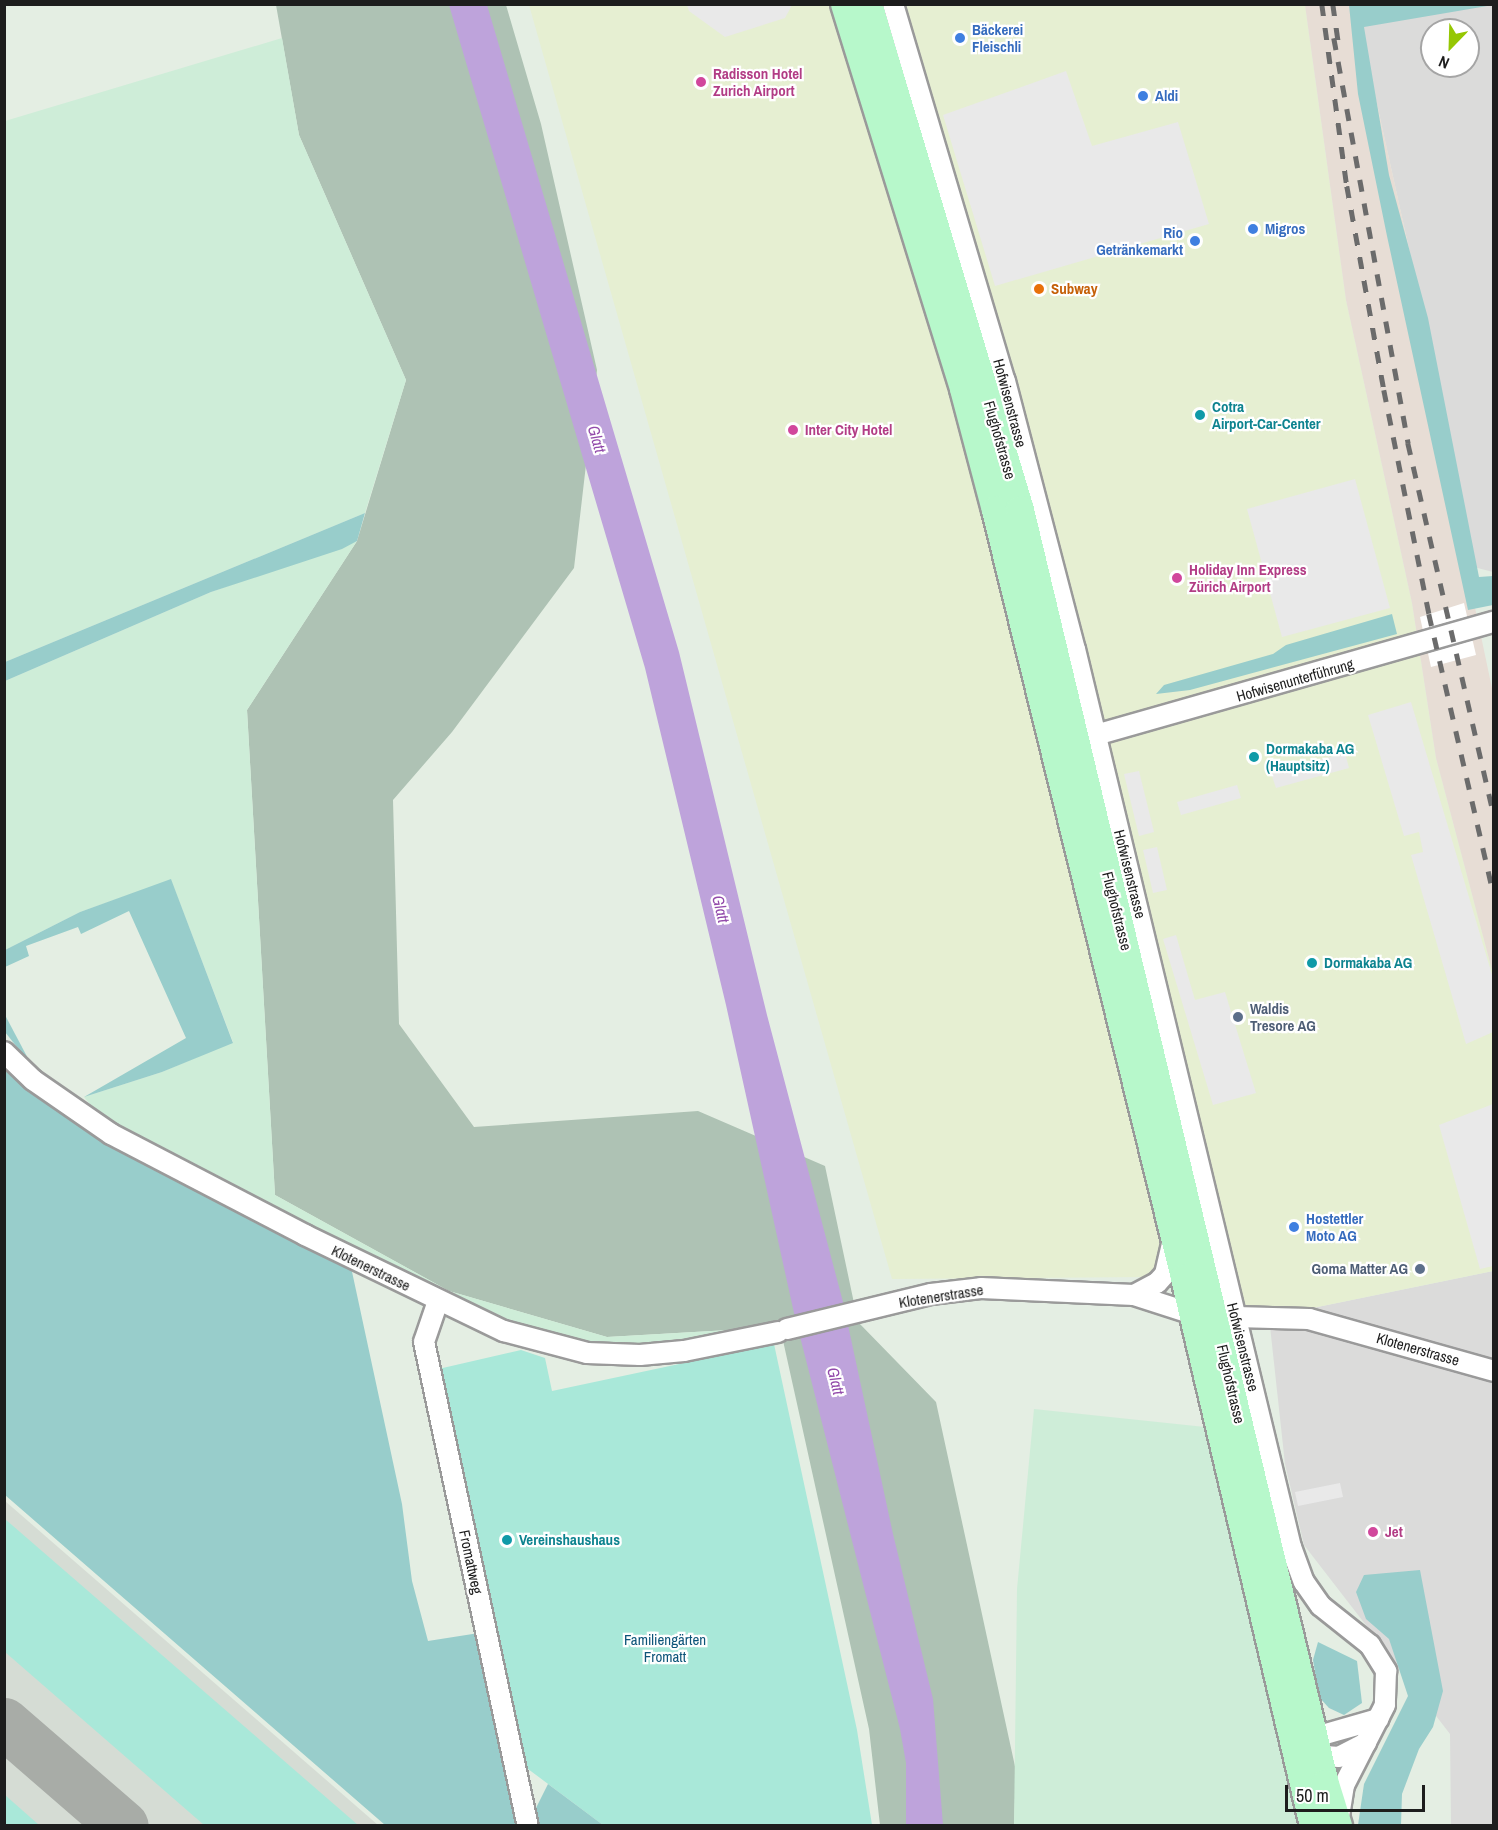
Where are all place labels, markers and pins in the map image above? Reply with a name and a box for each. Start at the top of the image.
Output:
place label: Bäckerei Fleischli [972,20,1023,55]
marker: Bäckerei Fleischli [953,31,967,45]
place label: Radisson Hotel Zurich Airport [713,64,803,99]
marker: Radisson Hotel Zurich Airport [694,75,708,89]
place label: Aldi [1155,87,1178,105]
marker: Aldi [1136,89,1150,103]
place label: Migros [1265,220,1305,238]
marker: Migros [1246,222,1260,236]
place label: Rio Getränkemarkt [1096,223,1183,258]
marker: Rio Getränkemarkt [1188,234,1202,248]
place label: Subway [1051,280,1097,298]
marker: Subway [1032,282,1046,296]
place label: Cotra Airport-Car-Center [1212,397,1321,432]
marker: Cotra Airport-Car-Center [1193,408,1207,422]
place label: Inter City Hotel [805,421,892,439]
marker: Inter City Hotel [786,423,800,437]
place label: Holiday Inn Express Zürich Airport [1189,560,1307,595]
marker: Holiday Inn Express Zürich Airport [1170,571,1184,585]
place label: Dormakaba AG (Hauptsitz) [1266,739,1355,774]
marker: Dormakaba AG (Hauptsitz) [1247,750,1261,764]
place label: Dormakaba AG [1324,954,1413,972]
marker: Dormakaba AG [1305,956,1319,970]
place label: Waldis Tresore AG [1250,999,1316,1034]
marker: Waldis Tresore AG [1231,1010,1245,1024]
place label: Hostettler Moto AG [1306,1209,1363,1244]
marker: Hostettler Moto AG [1287,1220,1301,1234]
place label: Goma Matter AG [1311,1260,1408,1278]
marker: Goma Matter AG [1413,1262,1427,1276]
place label: Jet [1385,1523,1403,1541]
marker: Jet [1366,1525,1380,1539]
place label: Vereinshaushaus [519,1531,620,1549]
marker: Vereinshaushaus [500,1533,514,1547]

